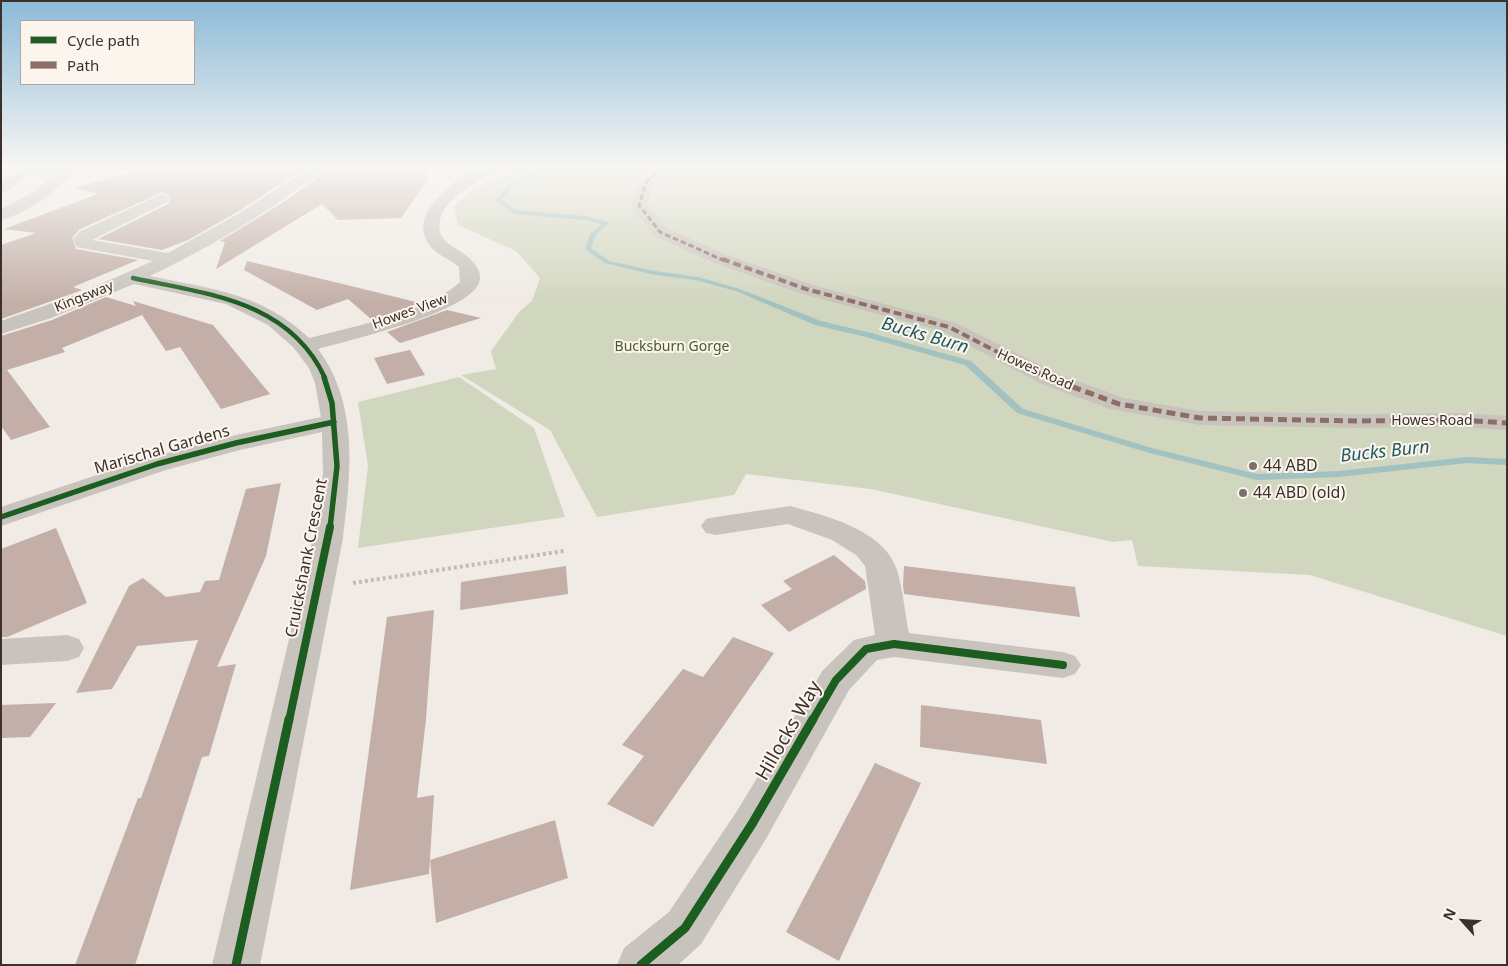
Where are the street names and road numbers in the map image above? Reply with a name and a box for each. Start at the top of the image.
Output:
street label: Kingsway [52,278,116,316]
street label: Howes View [370,291,450,333]
street label: Howes Road [994,346,1076,394]
street label: Howes Road [1391,413,1473,429]
street label: Marischal Gardens [92,421,232,479]
street label: Cruickshank Crescent [282,477,332,639]
street label: Hillocks Way [751,677,827,785]

